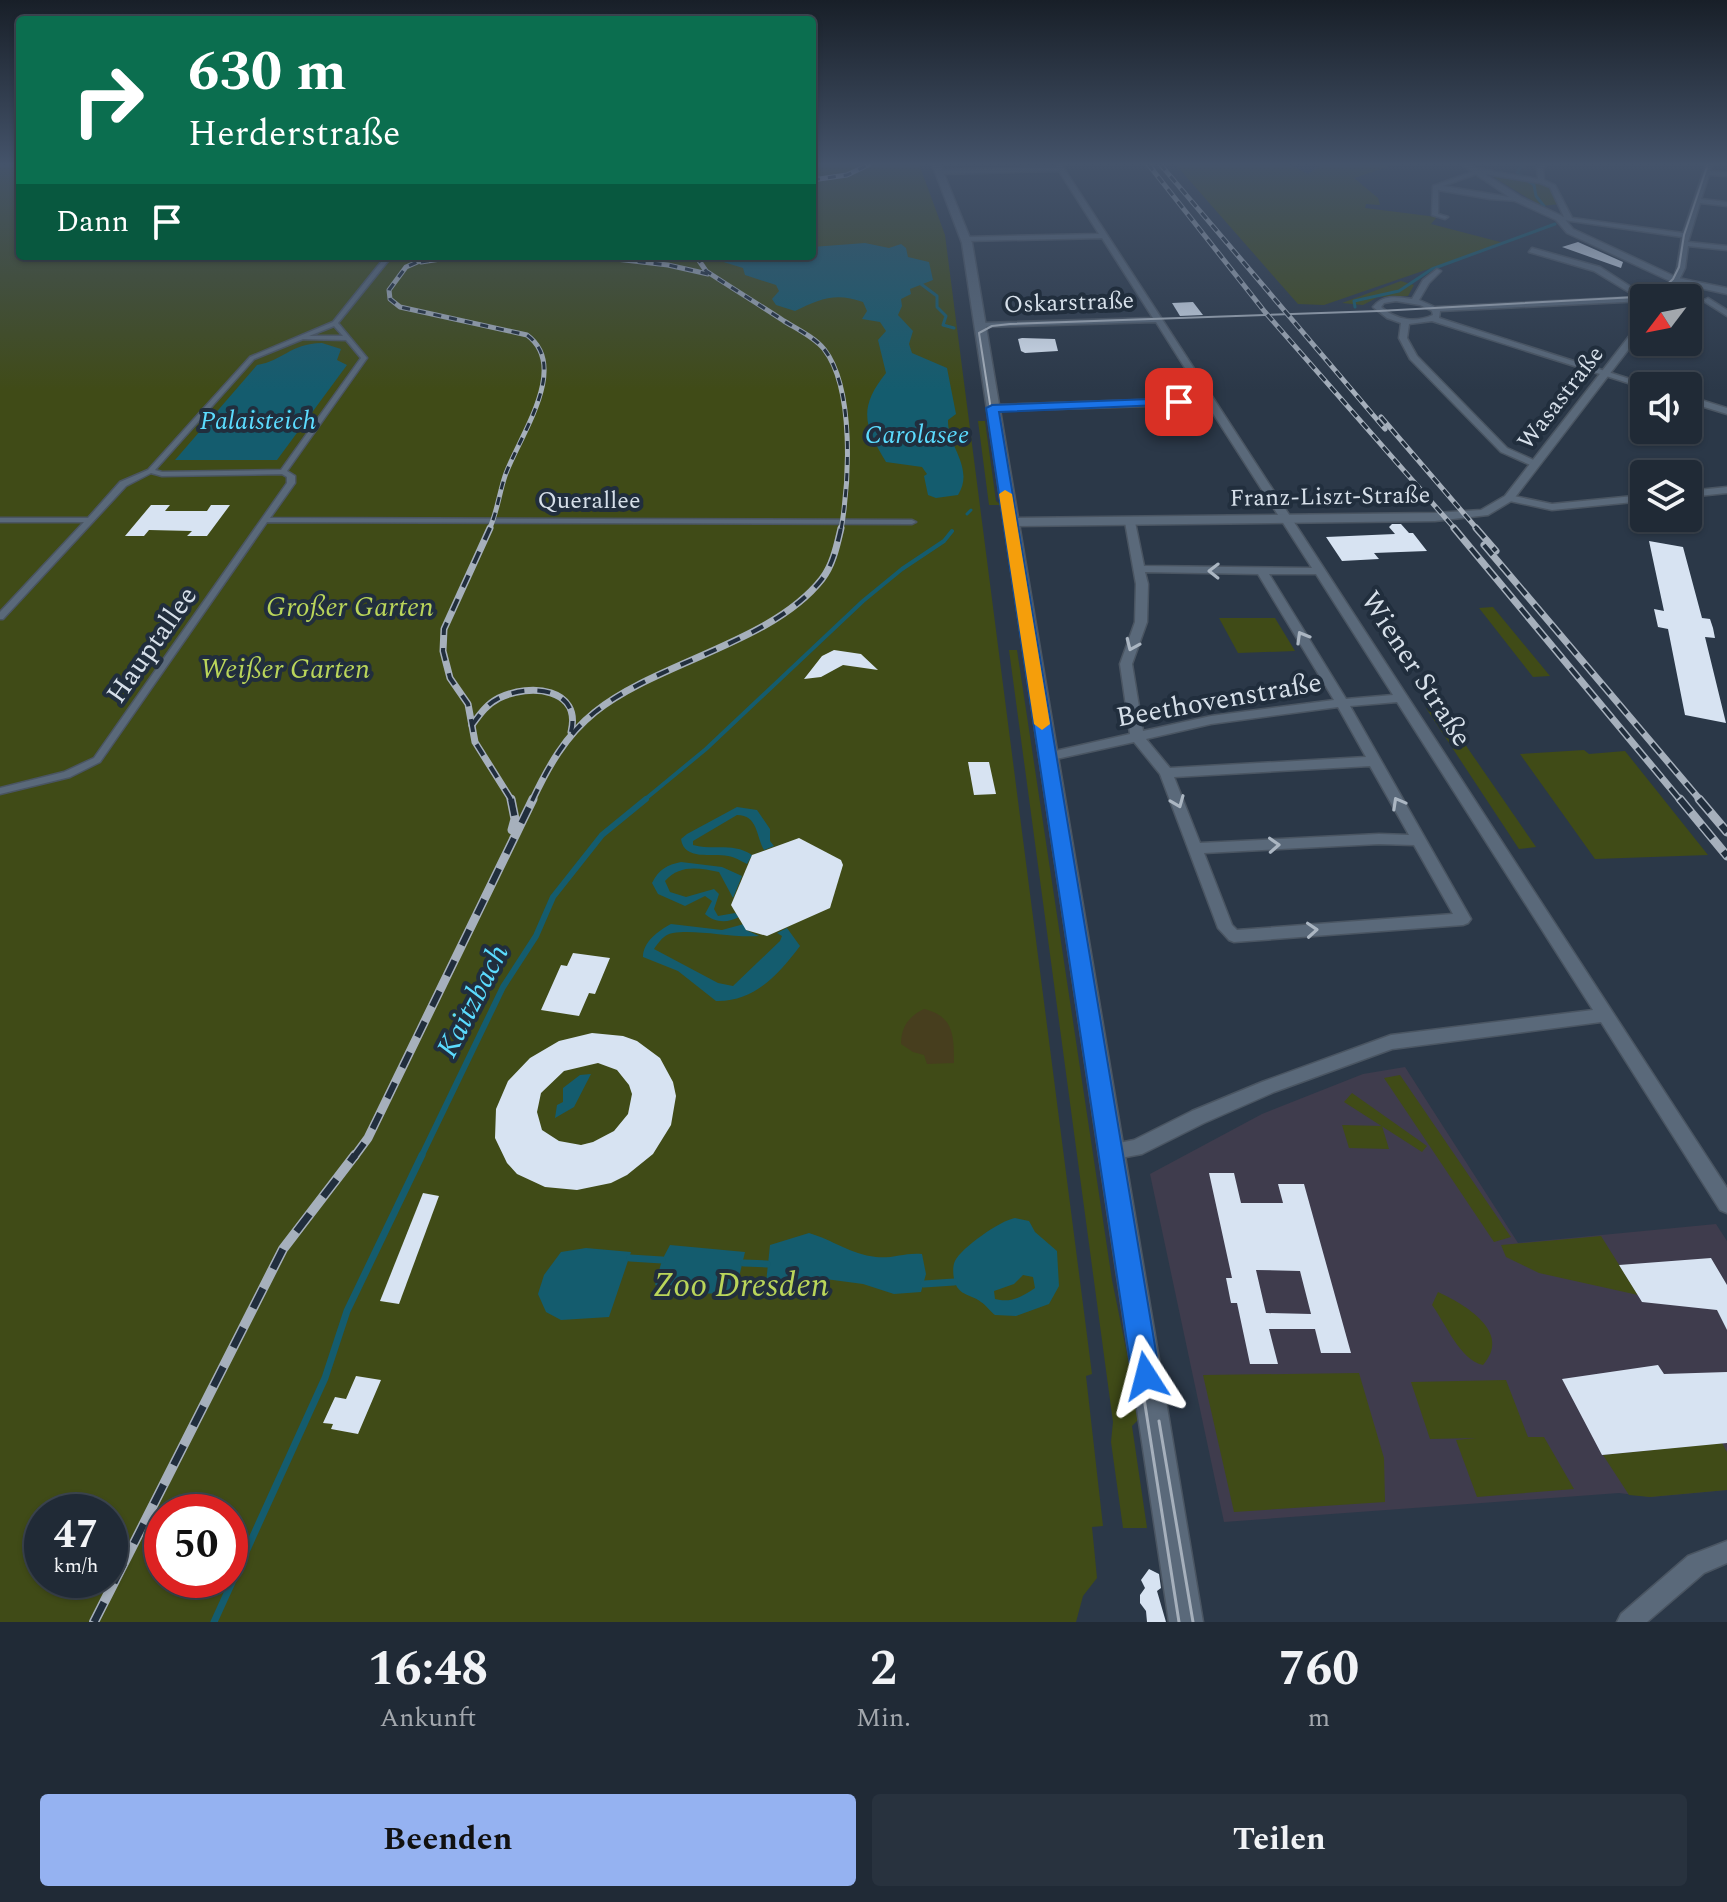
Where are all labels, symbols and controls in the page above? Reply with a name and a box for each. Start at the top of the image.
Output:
text: 630 m [188,30,347,115]
icon: right [56,48,160,152]
text: Herderstraße [188,107,400,162]
text: Dann [56,199,129,245]
icon: arrive [145,200,189,244]
street label: Oskarstraße [1003,283,1135,323]
north arrow [1630,284,1702,356]
map controls [1630,284,1702,532]
street label: Wasastraße [1509,338,1613,458]
pin [1145,368,1213,436]
button: sound [1630,372,1702,444]
icon: arrive [1157,380,1201,424]
water label: Palaisteich [200,401,316,441]
water label: Carolasee [865,415,969,455]
button: layers [1630,460,1702,532]
street label: Franz-Liszt-Straße [1229,477,1431,517]
street label: Querallee [537,483,641,519]
one-way arrow [1207,562,1220,579]
street label: Hauptallee [96,577,208,713]
street label: Wiener Straße [1349,583,1483,755]
park label: Großer Garten [266,586,434,629]
one-way arrow [1296,631,1312,646]
one-way arrow [1126,637,1142,651]
park label: Weißer Garten [200,648,370,691]
street label: Beethovenstraße [1113,661,1325,739]
one-way arrow [1168,794,1184,808]
one-way arrow [1392,796,1407,811]
one-way arrow [1268,836,1281,853]
one-way arrow [1306,922,1319,939]
water label: Kaitzbach [425,936,521,1066]
park label: Zoo Dresden [653,1260,829,1312]
position arrow [1104,1334,1188,1418]
speed limit sign: 50 [144,1494,248,1598]
text: 47 [54,1505,98,1566]
text: km/h [54,1551,99,1581]
text: 16:48 [368,1633,488,1706]
text: 2 [870,1633,897,1706]
text: 760 [1278,1633,1359,1706]
text: Ankunft [380,1698,476,1738]
text: Min. [856,1698,911,1738]
text: m [1308,1698,1330,1738]
button: Beenden [40,1794,856,1886]
button: Teilen [872,1794,1687,1886]

